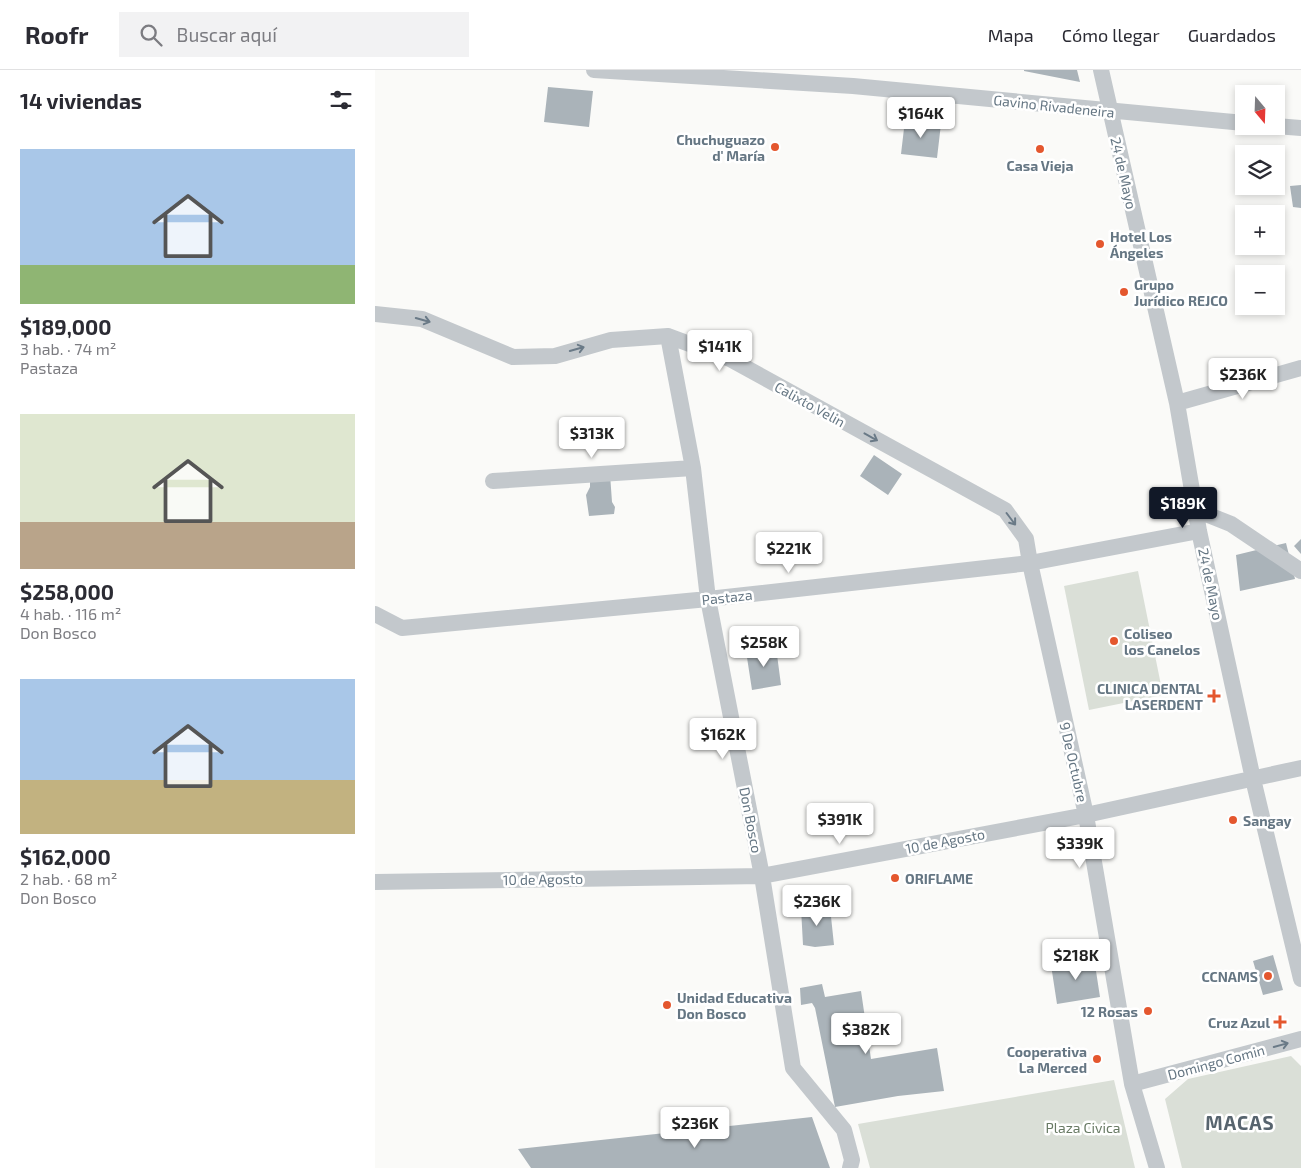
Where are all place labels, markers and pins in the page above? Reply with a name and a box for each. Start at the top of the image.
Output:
pin: $164K [886,97,956,139]
place label: Chuchuguazo d' María [676,131,765,164]
marker: Chuchuguazo d' María [769,141,781,153]
marker: Casa Vieja [1034,143,1046,155]
place label: Casa Vieja [1007,157,1073,174]
place label: Hotel Los Ángeles [1110,228,1172,261]
marker: Hotel Los Ángeles [1094,238,1106,250]
place label: Grupo Jurídico REJCO [1134,276,1228,309]
marker: Grupo Jurídico REJCO [1118,286,1130,298]
pin: $141K [685,330,755,372]
pin: $236K [1208,358,1278,400]
pin: $313K [557,416,627,459]
pin: $189K [1148,486,1218,529]
pin: $221K [754,532,824,574]
place label: Coliseo los Canelos [1124,625,1200,658]
pin: $258K [729,626,799,668]
marker: Coliseo los Canelos [1108,635,1120,647]
place label: CLINICA DENTAL LASERDENT [1097,680,1204,713]
marker: CLINICA DENTAL LASERDENT [1207,689,1221,703]
pin: $162K [688,718,758,760]
pin: $391K [805,802,875,845]
place label: Sangay [1243,812,1292,829]
marker: Sangay [1227,814,1239,826]
pin: $339K [1045,826,1115,869]
place label: ORIFLAME [905,870,973,887]
marker: ORIFLAME [889,872,901,884]
pin: $236K [782,884,852,927]
pin: $218K [1041,938,1111,981]
place label: CCNAMS [1201,968,1258,985]
marker: CCNAMS [1262,970,1274,982]
place label: Unidad Educativa Don Bosco [677,989,792,1022]
marker: Unidad Educativa Don Bosco [661,999,673,1011]
place label: 12 Rosas [1081,1003,1138,1020]
marker: 12 Rosas [1142,1005,1154,1017]
pin: $382K [831,1012,901,1055]
place label: Cruz Azul [1208,1014,1270,1031]
marker: Cruz Azul [1274,1016,1286,1028]
place label: Cooperativa La Merced [1007,1043,1087,1076]
marker: Cooperativa La Merced [1091,1053,1103,1065]
pin: $236K [660,1106,730,1149]

